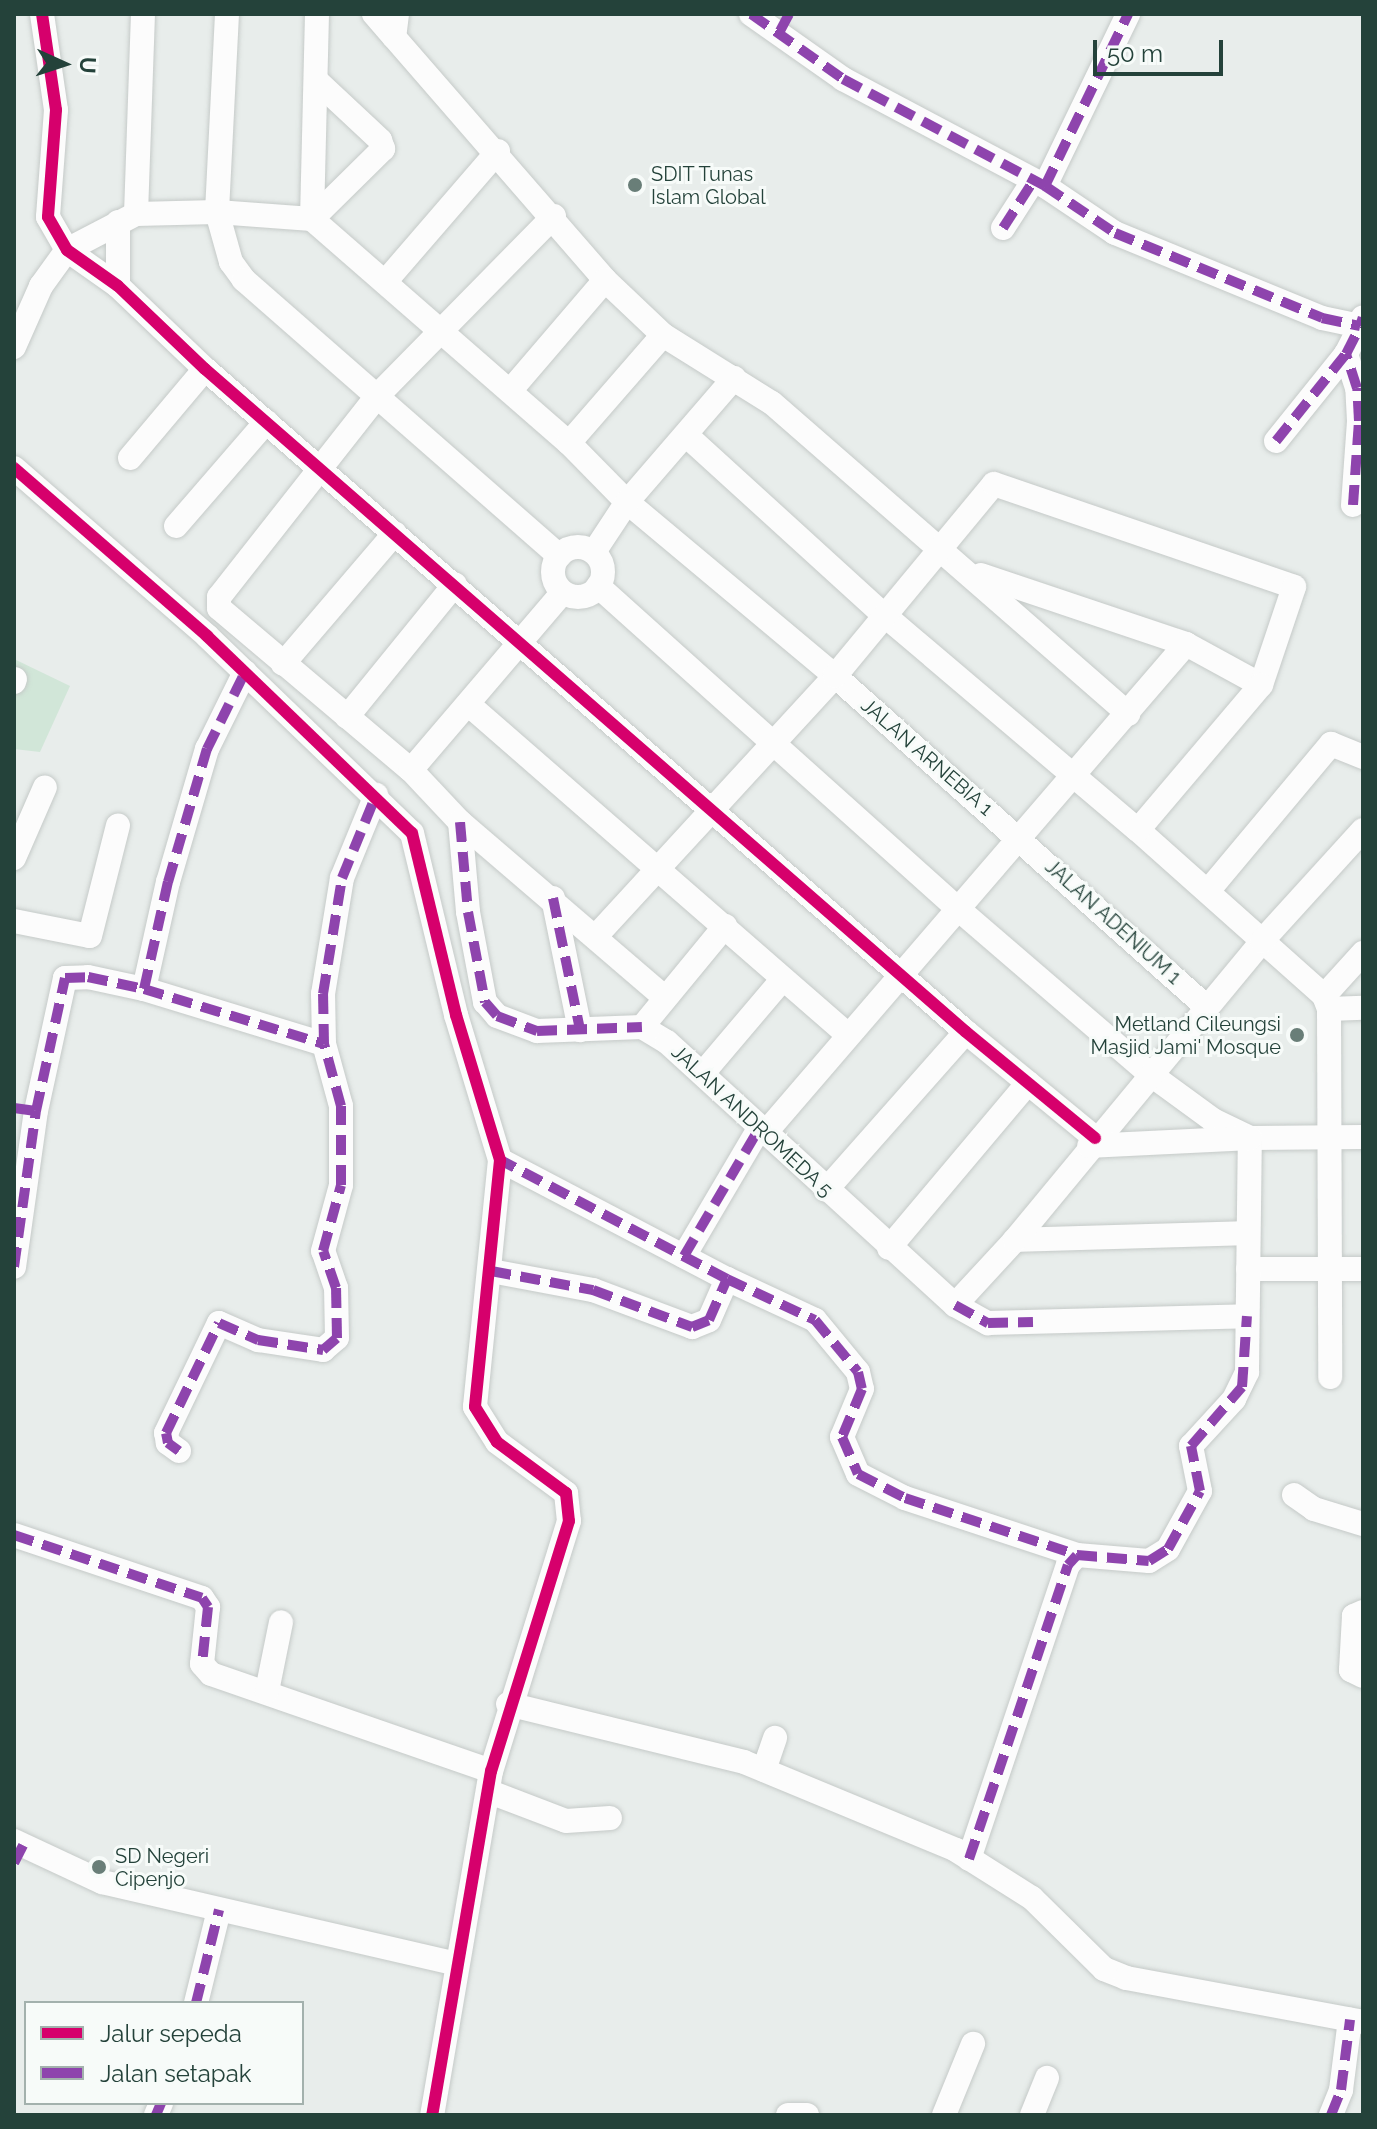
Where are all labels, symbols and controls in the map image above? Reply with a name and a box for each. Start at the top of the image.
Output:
north arrow [24,24,104,104]
scale bar [1097,24,1227,74]
text: 50 m [1107,39,1163,68]
text: U [75,56,101,74]
place label: SDIT Tunas Islam Global [651,162,766,209]
marker: SDIT Tunas Islam Global [626,176,644,194]
street label: JALAN ARNEBIA 1 [856,693,998,821]
street label: JALAN ADENIUM 1 [1040,854,1186,990]
place label: Metland Cileungsi Masjid Jami' Mosque [1090,1012,1281,1059]
marker: Metland Cileungsi Masjid Jami' Mosque [1288,1026,1306,1044]
street label: JALAN ANDROMEDA 5 [666,1040,838,1202]
place label: SD Negeri Cipenjo [115,1844,209,1891]
marker: SD Negeri Cipenjo [90,1858,108,1876]
legend [24,2001,304,2105]
text: Jalur sepeda [100,2019,242,2048]
text: Jalan setapak [100,2059,251,2088]

